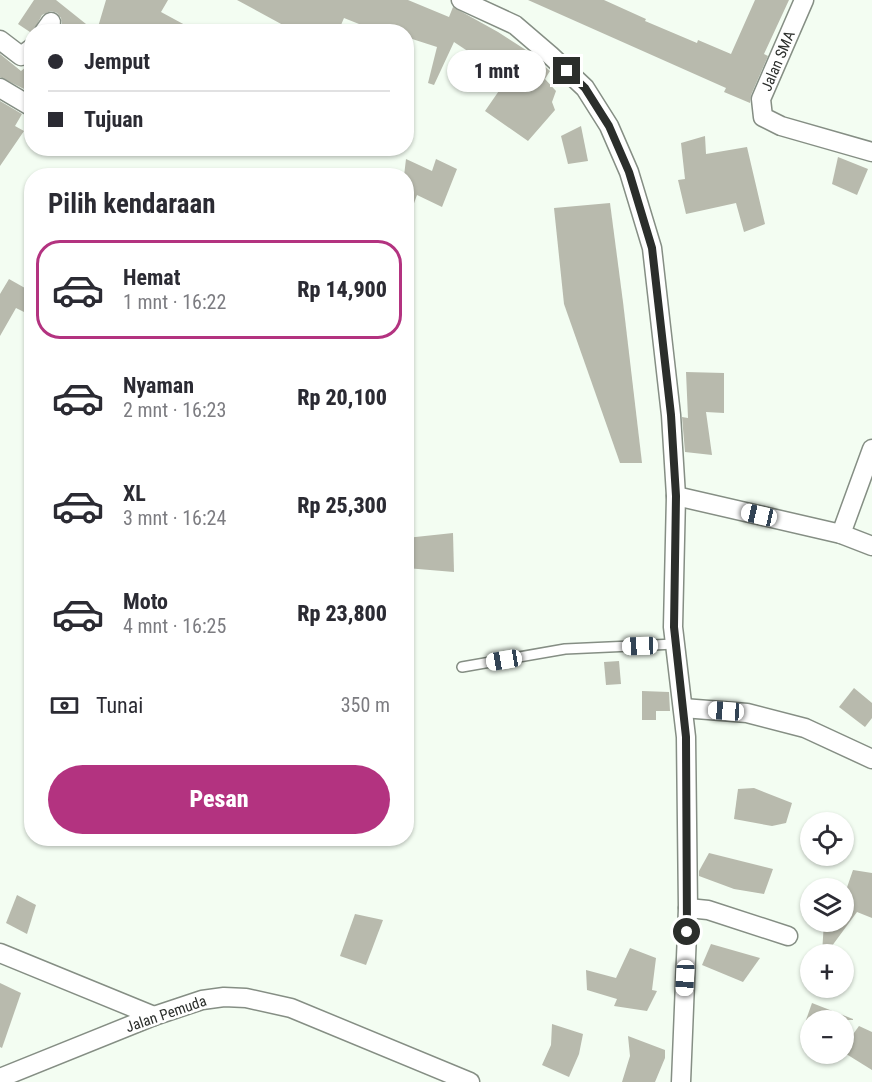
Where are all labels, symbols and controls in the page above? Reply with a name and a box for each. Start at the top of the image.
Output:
street label: Jalan SMA [757,28,799,94]
text: Jemput [84,49,150,74]
callout: 1 mnt [447,50,546,92]
route end [553,57,580,84]
text: 1 mnt [474,59,519,83]
text: Tujuan [84,107,143,132]
text: Pilih kendaraan [48,188,216,220]
icon: car [51,263,105,317]
text: Hemat [123,265,180,290]
text: Rp 14,900 [297,277,387,302]
text: 1 mnt · 16:22 [123,290,226,314]
icon: car [51,371,105,425]
text: Nyaman [123,373,194,398]
text: Rp 20,100 [297,385,387,410]
text: 2 mnt · 16:23 [123,398,226,422]
icon: car [51,479,105,533]
text: XL [123,481,146,506]
text: Rp 25,300 [297,493,387,518]
car [739,502,779,528]
text: 3 mnt · 16:24 [123,506,226,530]
icon: car [51,587,105,641]
text: Moto [123,589,168,614]
text: Rp 23,800 [297,601,387,626]
text: 4 mnt · 16:25 [123,614,226,638]
car [622,636,658,656]
car [485,648,523,672]
icon: cash [48,689,81,722]
text: Tunai [96,693,143,718]
text: 350 m [341,693,390,717]
car [707,701,745,721]
button: Pesan [48,765,390,834]
map controls [800,812,854,1064]
button: locate [800,812,854,866]
button: layers [800,878,854,932]
route start [673,918,700,945]
button: + [800,944,854,998]
car [675,960,695,996]
street label: Jalan Pemuda [123,992,209,1036]
button: − [800,1010,854,1064]

